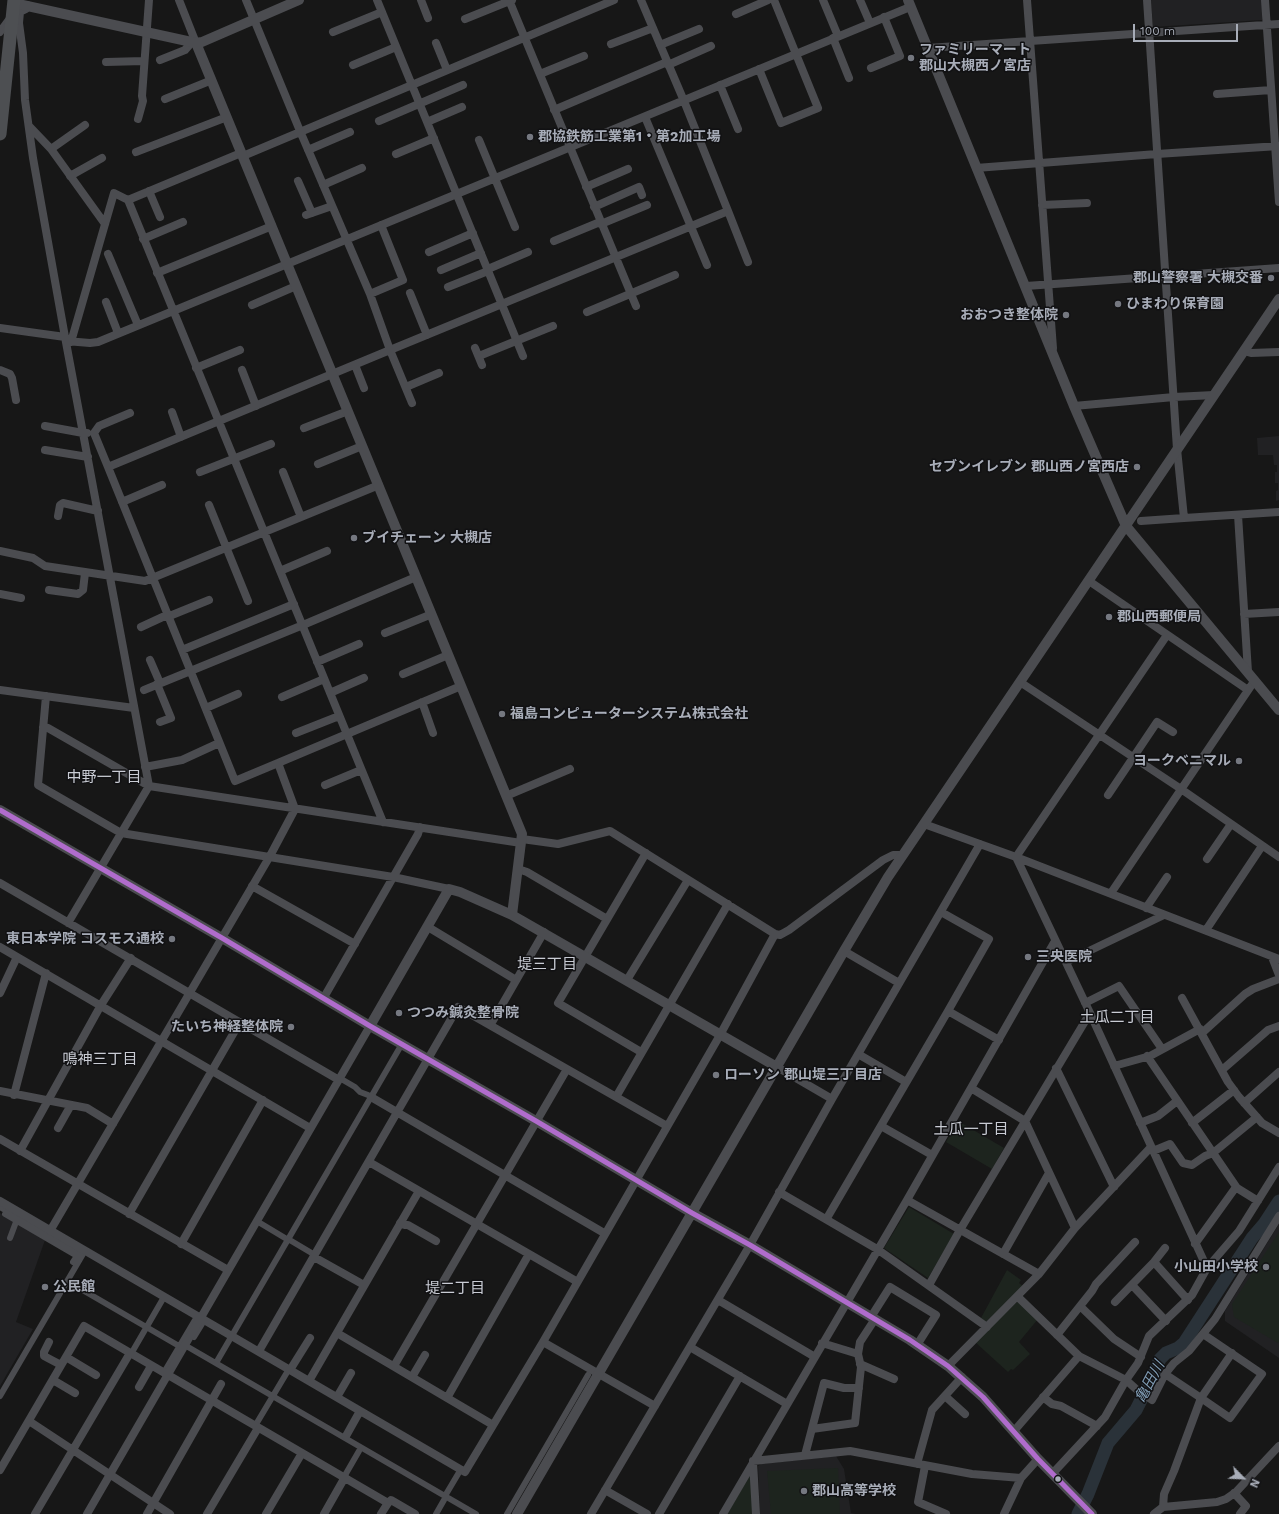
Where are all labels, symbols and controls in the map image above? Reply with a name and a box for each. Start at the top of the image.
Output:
scale bar [1135,16,1240,42]
text: 100 m [1140,24,1175,38]
place label: ファミリーマート 郡山大槻西ノ宮店 [919,42,1031,74]
marker: ファミリーマート 郡山大槻西ノ宮店 [906,53,916,63]
place label: 郡協鉄筋工業第1・第2加工場 [538,129,720,145]
marker: 郡協鉄筋工業第1・第2加工場 [525,132,535,142]
place label: 郡山警察署 大槻交番 [1133,270,1263,286]
marker: 郡山警察署 大槻交番 [1266,273,1276,283]
place label: ひまわり保育園 [1126,296,1224,312]
marker: ひまわり保育園 [1113,299,1123,309]
place label: おおつき整体院 [960,307,1058,323]
marker: おおつき整体院 [1061,310,1071,320]
place label: セブンイレブン 郡山西ノ宮西店 [929,459,1129,475]
marker: セブンイレブン 郡山西ノ宮西店 [1132,462,1142,472]
place label: ブイチェーン 大槻店 [362,530,492,546]
marker: ブイチェーン 大槻店 [349,533,359,543]
place label: 郡山西郵便局 [1117,609,1201,625]
marker: 郡山西郵便局 [1104,612,1114,622]
place label: 福島コンピューターシステム株式会社 [510,706,748,722]
marker: 福島コンピューターシステム株式会社 [497,709,507,719]
place label: ヨークベニマル [1133,753,1231,769]
marker: ヨークベニマル [1234,756,1244,766]
district label: 中野一丁目 [67,769,141,787]
place label: 東日本学院 コスモス通校 [6,931,164,947]
marker: 東日本学院 コスモス通校 [167,934,177,944]
place label: 三央医院 [1036,949,1092,965]
marker: 三央医院 [1023,952,1033,962]
district label: 堤三丁目 [517,956,577,974]
place label: つつみ鍼灸整骨院 [407,1005,519,1021]
marker: つつみ鍼灸整骨院 [394,1008,404,1018]
district label: 土瓜二丁目 [1080,1009,1154,1027]
place label: たいち神経整体院 [171,1019,283,1035]
marker: たいち神経整体院 [286,1022,296,1032]
district label: 鳴神三丁目 [63,1051,137,1069]
place label: ローソン 郡山堤三丁目店 [724,1067,882,1083]
marker: ローソン 郡山堤三丁目店 [711,1070,721,1080]
district label: 土瓜一丁目 [934,1121,1008,1139]
place label: 小山田小学校 [1174,1259,1258,1275]
marker: 小山田小学校 [1261,1262,1271,1272]
place label: 公民館 [53,1279,95,1295]
district label: 堤二丁目 [425,1280,485,1298]
marker: 公民館 [40,1282,50,1292]
water label: 亀田川 [1131,1358,1169,1406]
north arrow [1223,1458,1263,1498]
unlabelled marker [1053,1474,1063,1484]
text: N [1247,1477,1262,1489]
place label: 郡山高等学校 [812,1483,896,1499]
marker: 郡山高等学校 [799,1486,809,1496]

